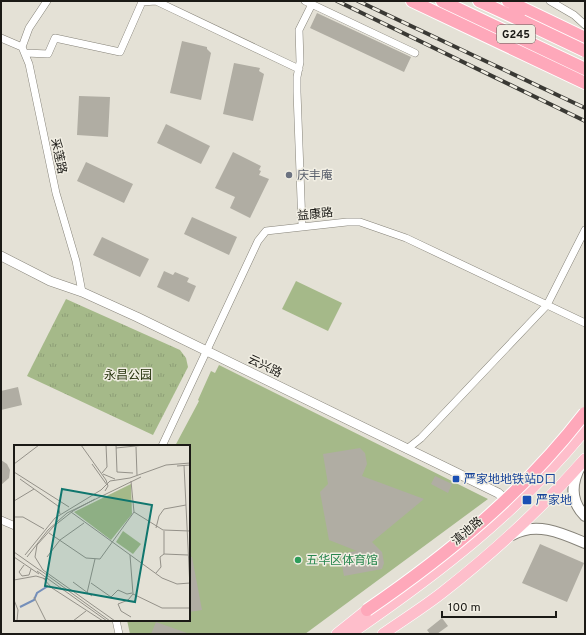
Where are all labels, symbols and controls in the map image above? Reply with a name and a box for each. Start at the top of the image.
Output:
road number: G245 [497,25,535,43]
street label: 采莲路 [46,137,70,175]
place label: 庆丰庵 [297,168,333,184]
marker: 庆丰庵 [284,170,294,180]
street label: 益康路 [296,205,334,225]
street label: 云兴路 [245,352,284,382]
park label: 永昌公园 [104,368,152,384]
inset map [14,445,190,621]
place label: 严家地地铁站D口 [464,472,556,488]
marker: 严家地地铁站D口 [451,474,461,484]
place label: 严家地 [536,493,572,509]
marker: 严家地 [521,494,533,506]
street label: 滇池路 [449,514,486,550]
place label: 五华区体育馆 [306,553,378,569]
marker: 五华区体育馆 [293,555,303,565]
scale bar [442,593,556,619]
text: 100 m [448,600,481,616]

